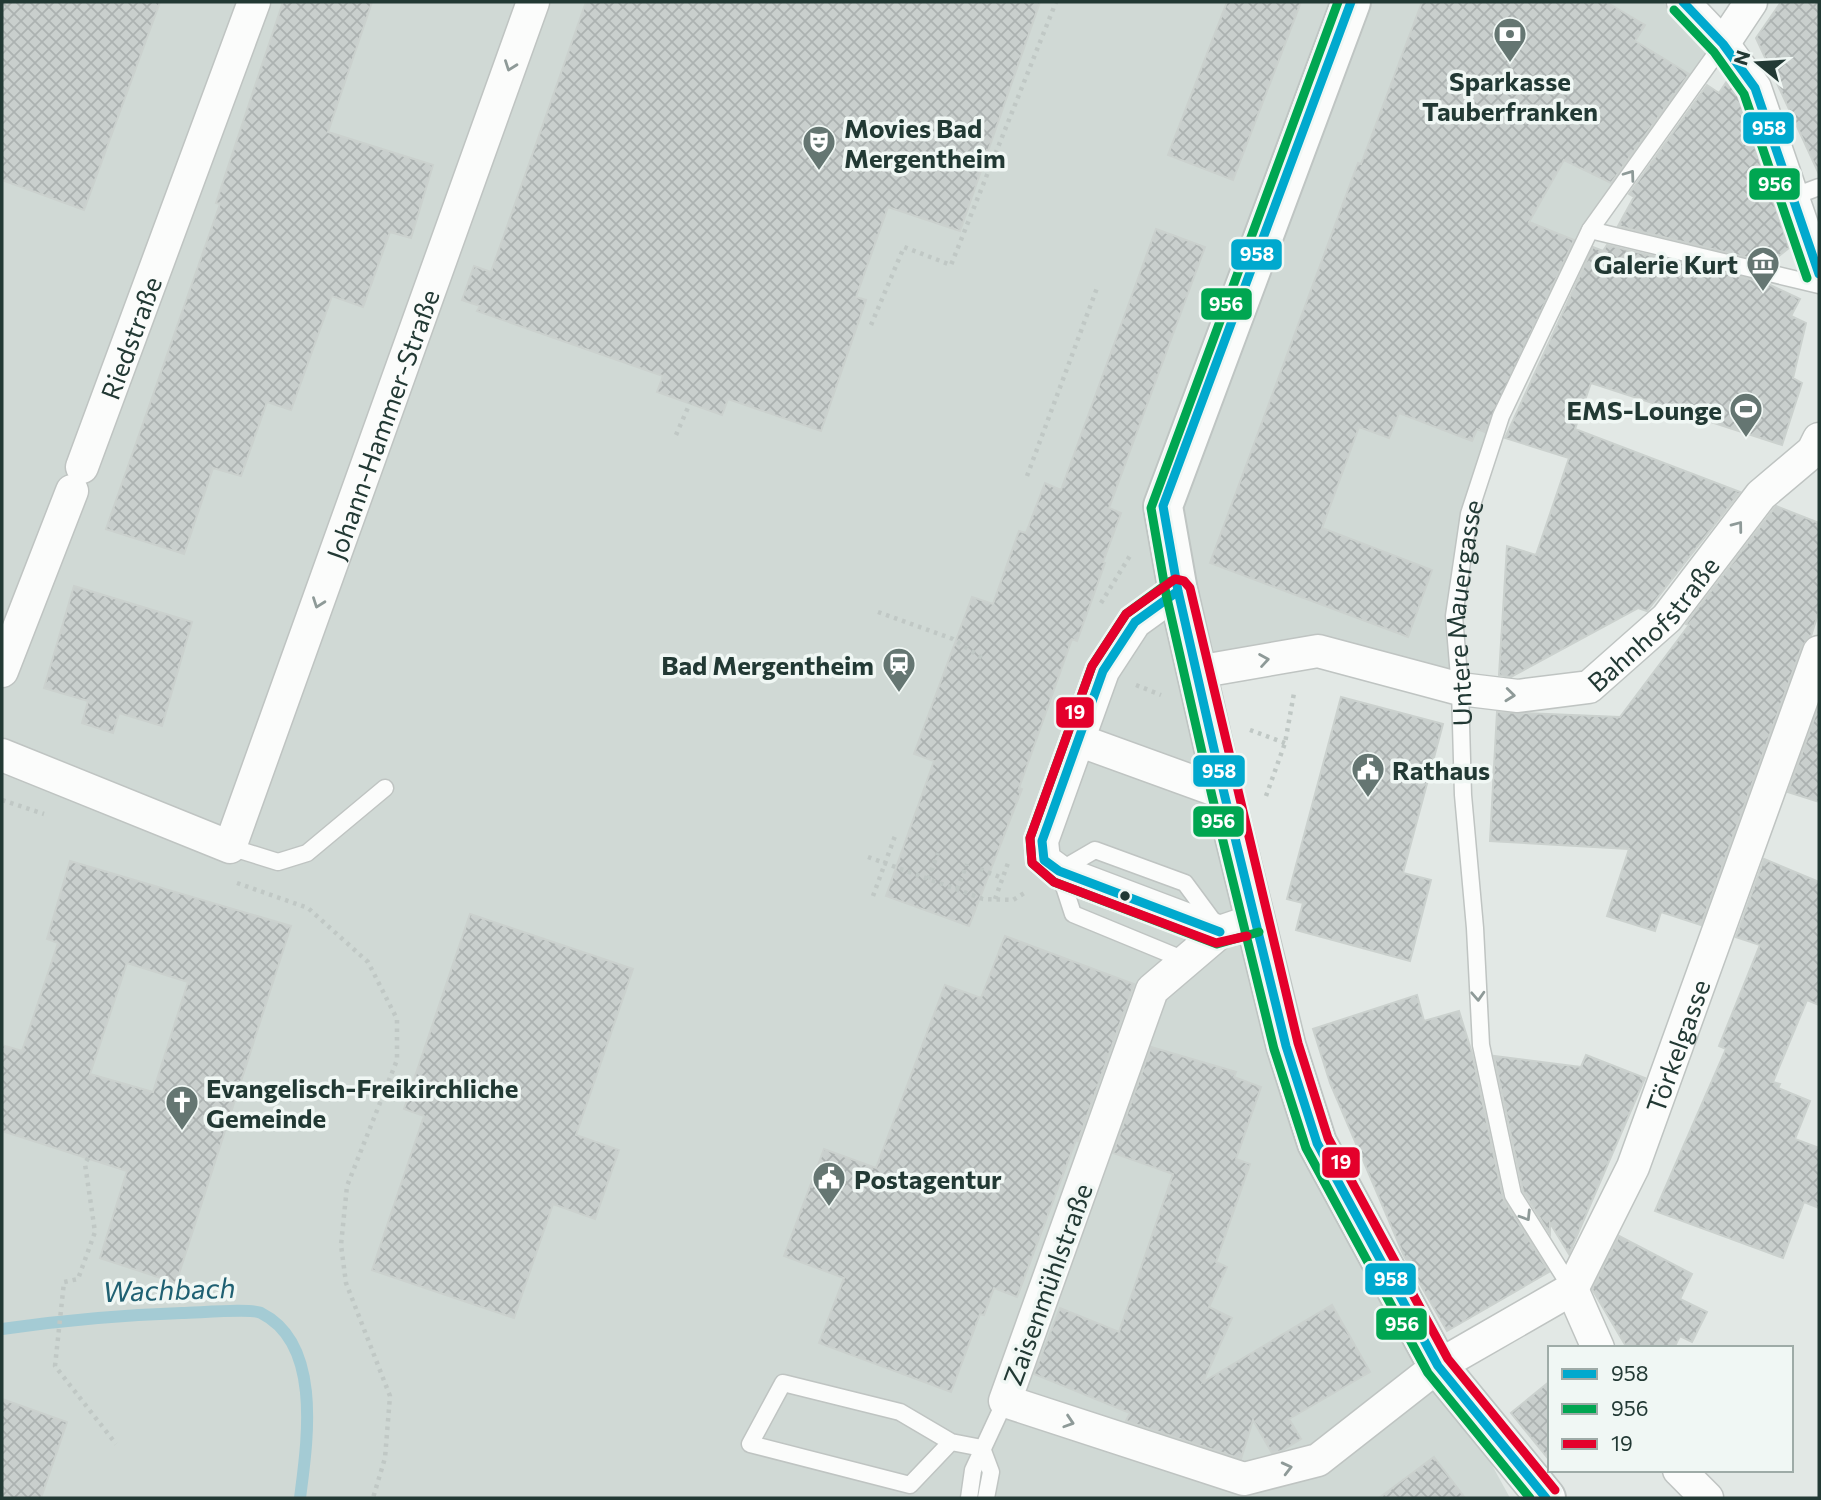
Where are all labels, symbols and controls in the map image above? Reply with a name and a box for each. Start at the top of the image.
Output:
bank icon: Sparkasse Tauberfranken [1491,15,1529,64]
north arrow [1723,28,1793,98]
text: N [1728,47,1754,68]
one-way arrow [504,59,518,72]
place label: Sparkasse Tauberfranken [1422,65,1598,126]
line badge: 958 [1742,111,1795,145]
place label: Movies Bad Mergentheim [844,112,1006,173]
text: 958 [1752,116,1786,139]
theatre icon: Movies Bad Mergentheim [800,123,838,172]
line badge: 956 [1748,167,1801,201]
one-way arrow [1622,170,1635,183]
text: 956 [1758,172,1792,195]
line badge: 958 [1230,238,1283,271]
text: 958 [1240,242,1274,265]
museum icon: Galerie Kurt [1744,244,1782,293]
place label: Galerie Kurt [1594,248,1738,279]
street label: Riedstraße [93,272,167,403]
street label: Johann-Hammer-Straße [319,285,444,564]
line badge: 956 [1200,287,1253,321]
text: 956 [1209,292,1243,315]
sports icon: EMS-Lounge [1727,390,1765,439]
place label: EMS-Lounge [1567,394,1722,425]
street label: Untere Mauergasse [1438,495,1488,727]
one-way arrow [1730,521,1743,533]
street label: Bahnhofstraße [1580,550,1724,697]
one-way arrow [312,597,326,609]
station icon: Bad Mergentheim [880,645,918,694]
place label: Bad Mergentheim [661,649,874,680]
one-way arrow [1258,653,1270,668]
one-way arrow [1505,687,1516,702]
line badge: 19 [1055,696,1095,729]
text: 19 [1065,700,1085,723]
public building icon: Rathaus [1349,750,1387,799]
line badge: 958 [1192,754,1246,788]
place label: Rathaus [1392,754,1490,785]
text: 958 [1202,759,1236,782]
line badge: 956 [1192,805,1245,838]
text: 956 [1201,809,1235,832]
unlabelled marker [1118,889,1132,903]
street label: Törkelgasse [1639,975,1715,1117]
one-way arrow [1471,991,1486,1002]
place label: Evangelisch-Freikirchliche Gemeinde [206,1072,518,1133]
church icon: Evangelisch-Freikirchliche Gemeinde [163,1083,201,1132]
line badge: 19 [1321,1146,1361,1179]
text: 19 [1331,1150,1351,1173]
public building icon: Postagentur [810,1159,848,1208]
place label: Postagentur [854,1163,1002,1194]
street label: Zaisenmühlstraße [996,1179,1098,1389]
one-way arrow [1518,1209,1531,1222]
line badge: 958 [1364,1262,1417,1296]
text: 958 [1374,1267,1408,1290]
water label: Wachbach [102,1270,236,1308]
line badge: 956 [1375,1307,1428,1341]
text: 956 [1385,1312,1419,1335]
legend [1548,1346,1793,1472]
text: 958 [1611,1360,1649,1385]
text: 956 [1611,1395,1649,1420]
one-way arrow [1063,1414,1075,1429]
text: 19 [1611,1430,1633,1455]
one-way arrow [1281,1462,1293,1476]

